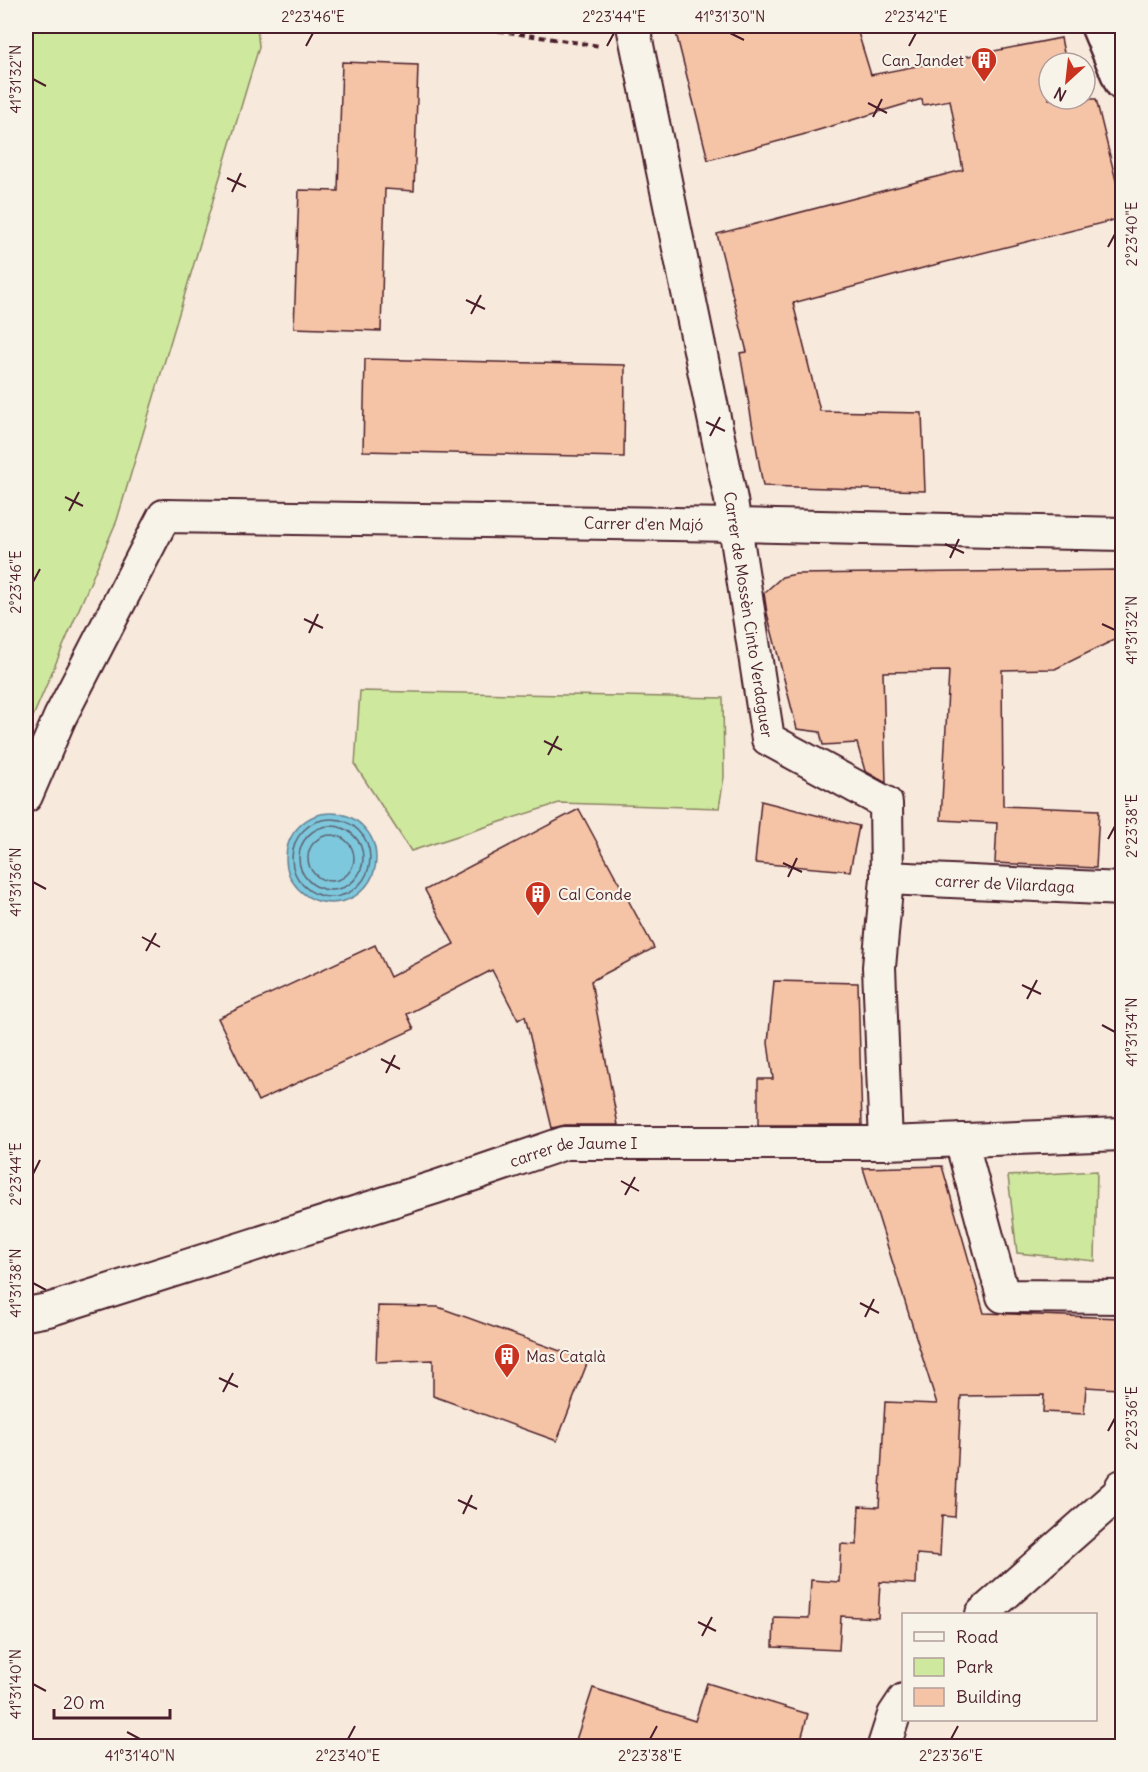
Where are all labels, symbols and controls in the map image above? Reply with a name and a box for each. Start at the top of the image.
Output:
text: 2°23'46"E [281,7,345,26]
text: 2°23'44"E [582,7,646,26]
text: 41°31'30"N [695,7,765,26]
text: 2°23'42"E [884,7,948,26]
text: 41°31'32"N [6,45,25,113]
building icon: Can Jandet [969,45,999,83]
place label: Can Jandet [882,50,965,70]
north arrow [1037,51,1097,111]
text: N [1051,83,1070,106]
text: 2°23'40"E [1122,201,1141,266]
street label: Carrer de Mossèn Cinto Verdaguer [720,490,778,739]
street label: Carrer d'en Majó [584,513,703,534]
text: 2°23'46"E [6,550,25,614]
text: 41°31'32"N [1122,596,1141,664]
text: 2°23'38"E [1122,794,1141,858]
text: 41°31'36"N [6,847,25,917]
street label: carrer de Vilardaga [935,870,1075,897]
building icon: Cal Conde [523,879,553,917]
place label: Cal Conde [558,884,632,904]
text: 41°31'34"N [1122,997,1141,1067]
street label: carrer de Jaume I [507,1133,638,1171]
text: 2°23'44"E [6,1142,25,1206]
text: 41°31'38"N [6,1248,25,1318]
building icon: Mas Català [492,1341,522,1379]
place label: Mas Català [526,1346,606,1366]
text: 2°23'36"E [1122,1386,1141,1450]
legend [902,1613,1097,1721]
text: Road [956,1625,999,1648]
text: 41°31'40"N [6,1649,25,1719]
text: Park [956,1655,993,1678]
scale bar [54,1682,170,1720]
text: Building [956,1685,1021,1708]
text: 20 m [63,1691,105,1714]
text: 41°31'40"N [105,1746,175,1765]
text: 2°23'40"E [316,1746,381,1765]
text: 2°23'38"E [618,1746,682,1765]
text: 2°23'36"E [919,1746,983,1765]

